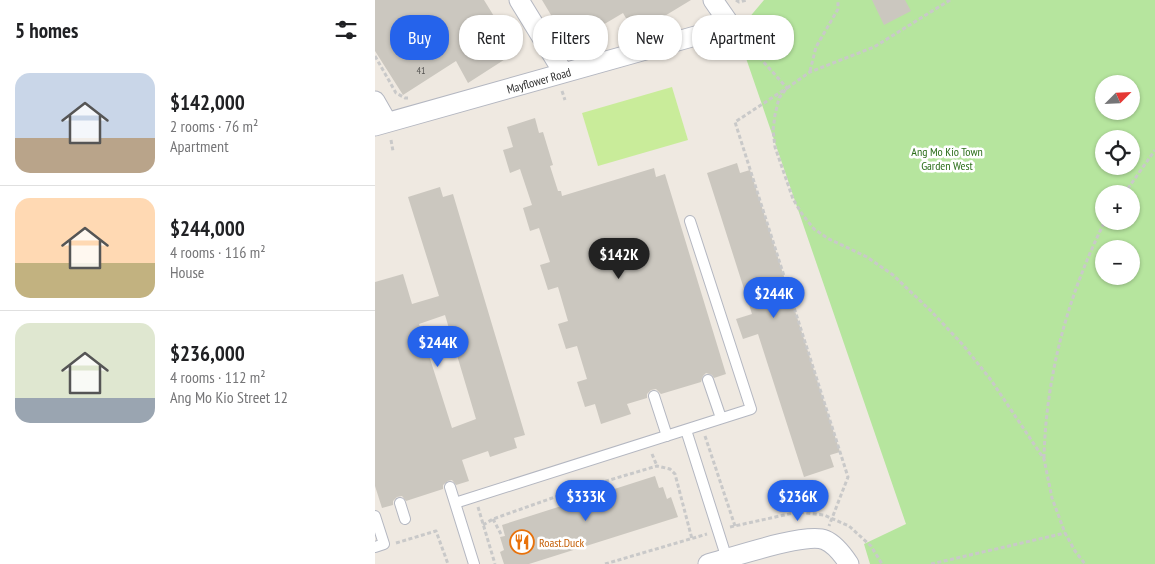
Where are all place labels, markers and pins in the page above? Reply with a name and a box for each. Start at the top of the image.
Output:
pin: $142K [584,238,654,280]
pin: $244K [739,276,809,319]
pin: $244K [403,326,473,368]
pin: $333K [551,480,621,522]
pin: $236K [763,480,833,522]
restaurant icon: Roast.Duck [509,529,535,555]
place label: Roast.Duck [539,535,585,550]

